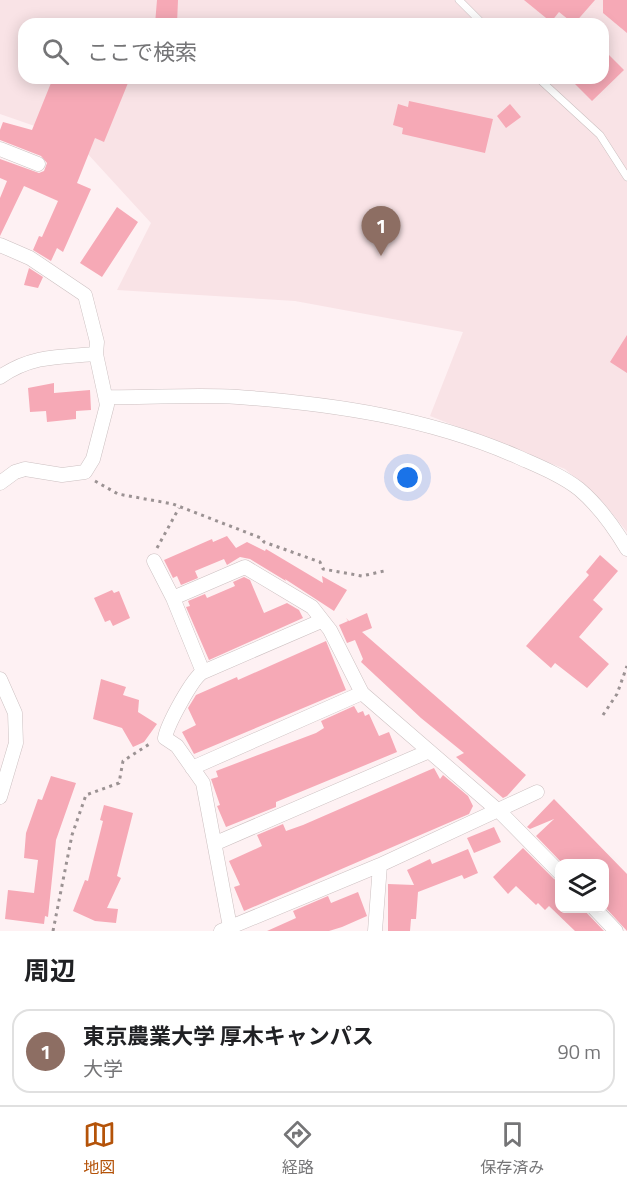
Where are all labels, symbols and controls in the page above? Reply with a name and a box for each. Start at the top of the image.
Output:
search box [18,18,609,84]
icon: search [39,35,72,68]
text: ここで検索 [87,35,197,69]
pin: 1 [362,206,400,256]
your location [393,463,422,492]
map controls [555,859,609,913]
button: layers [555,859,609,913]
text: 周辺 [24,951,76,990]
text: 東京農業大学 厚木キャンパス [83,1019,374,1053]
text: 1 [40,1036,51,1067]
text: 90 m [557,1036,601,1067]
text: 大学 [83,1053,123,1084]
tab: 地図 [83,1118,116,1179]
tab: 経路 [281,1118,314,1179]
tab: 保存済み [480,1118,544,1179]

